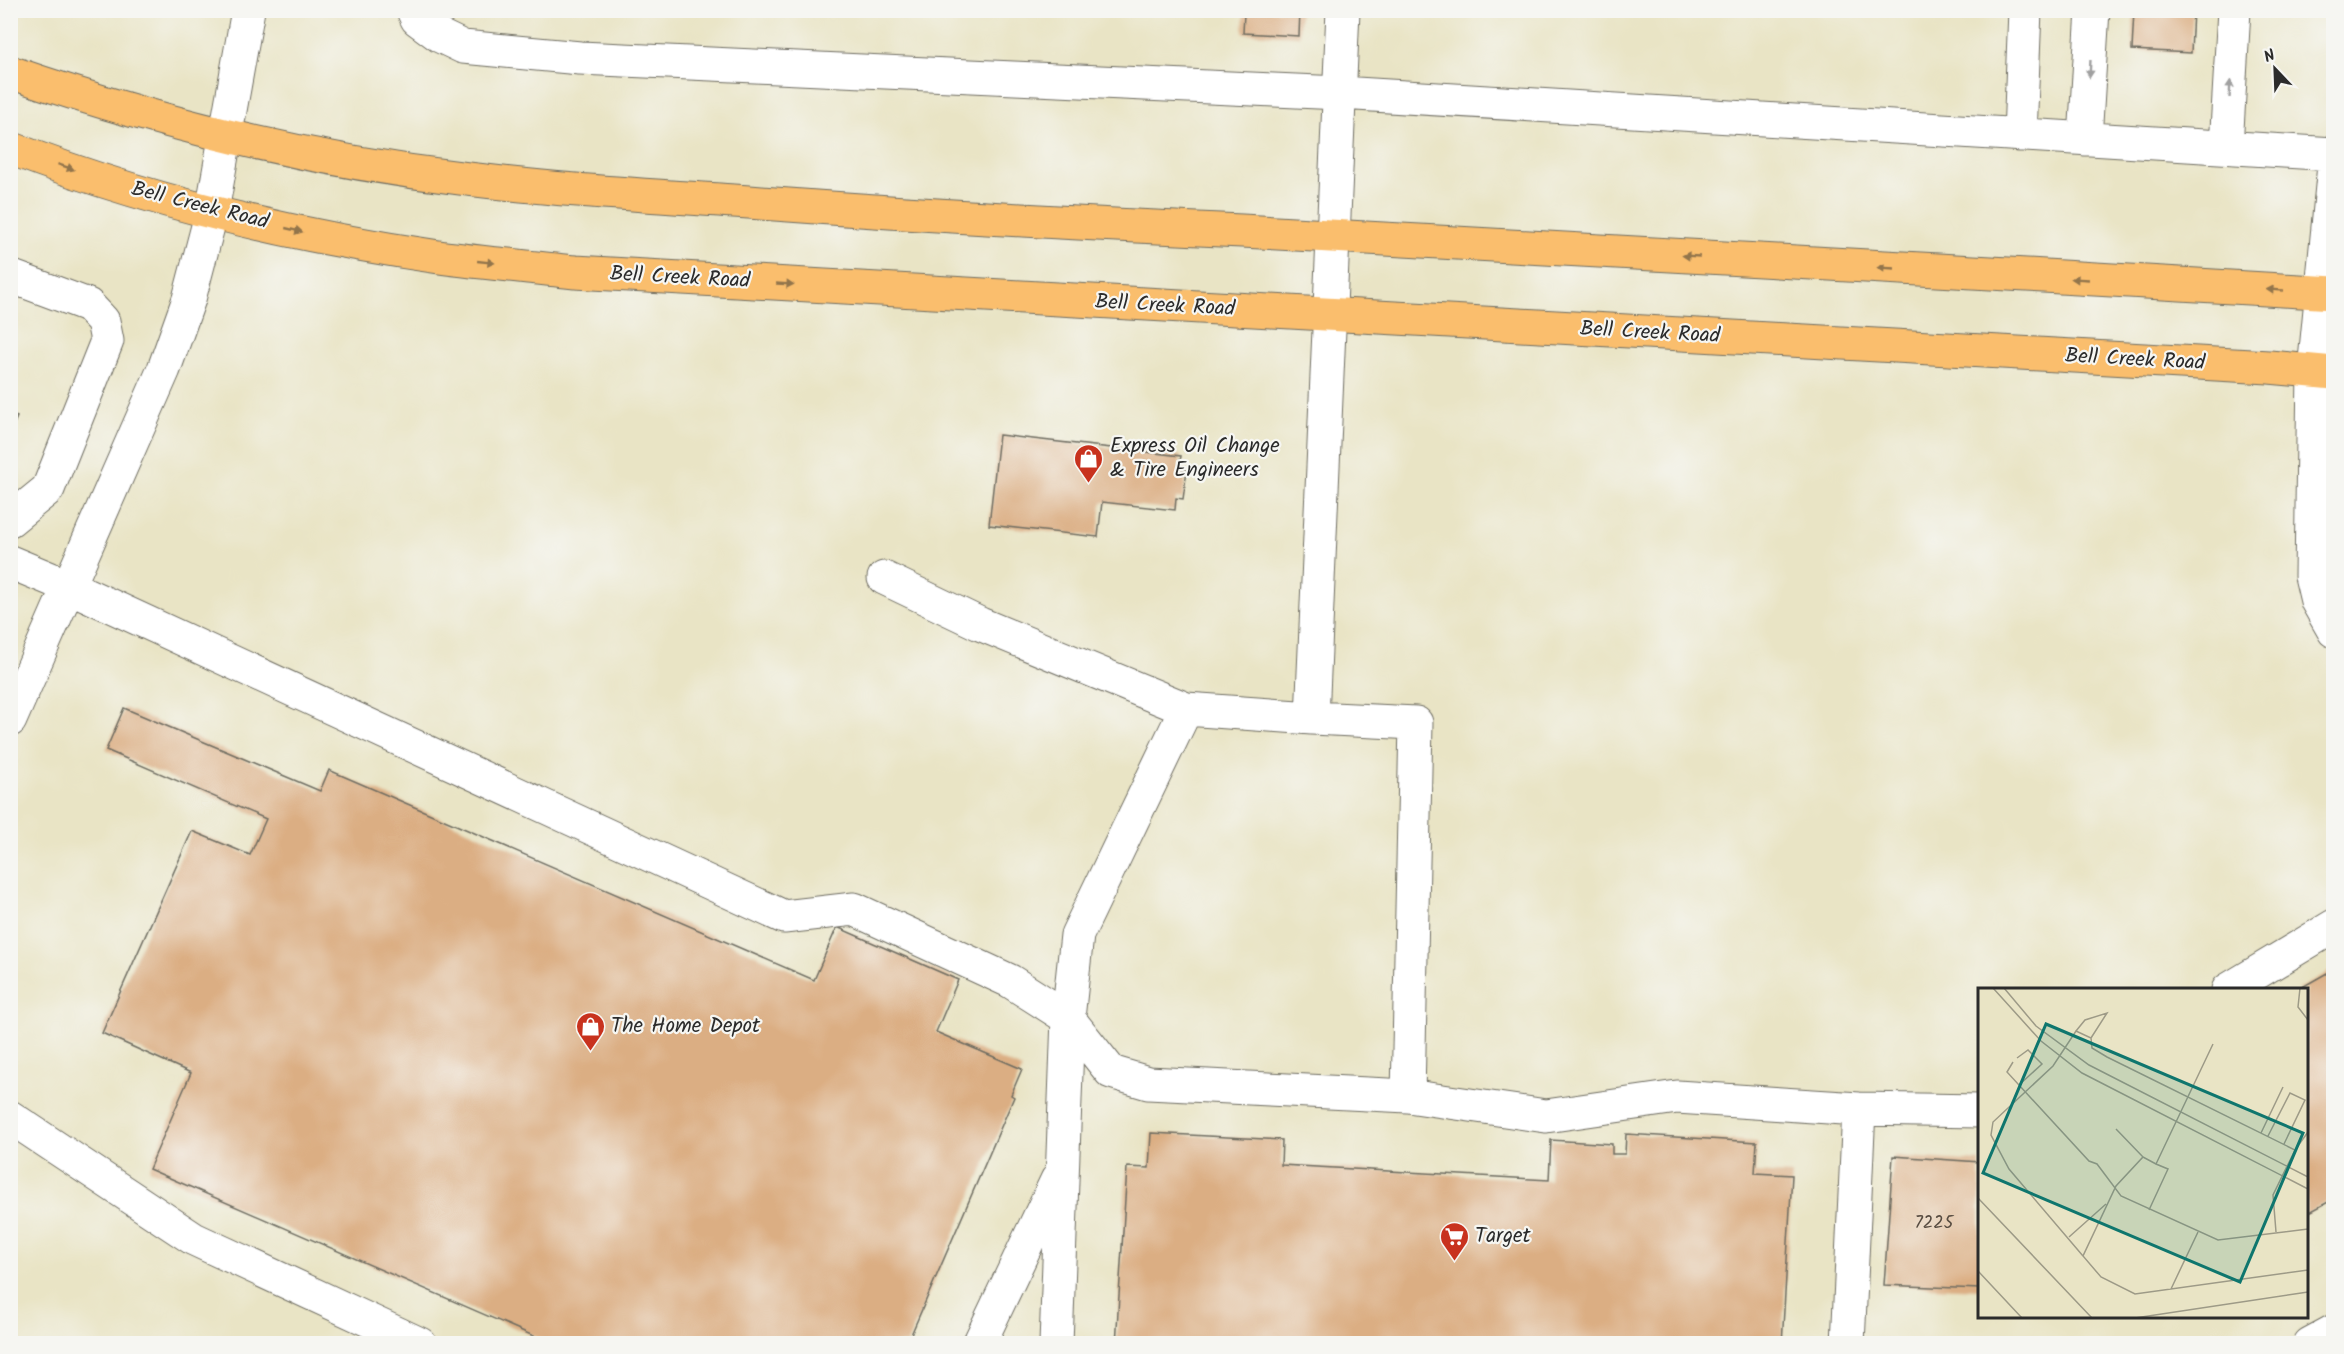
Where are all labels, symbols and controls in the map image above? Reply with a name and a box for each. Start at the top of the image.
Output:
north arrow [2245,39,2305,99]
text: N [2260,43,2279,70]
one-way arrow [2085,59,2094,78]
one-way arrow [2225,79,2234,98]
one-way arrow [57,163,75,173]
street label: Bell Creek Road [128,173,273,239]
one-way arrow [285,226,304,235]
one-way arrow [1682,252,1701,261]
one-way arrow [477,257,496,267]
street label: Bell Creek Road [609,258,751,298]
one-way arrow [1876,263,1895,272]
one-way arrow [2071,274,2090,283]
one-way arrow [776,279,795,289]
one-way arrow [2266,285,2285,294]
street label: Bell Creek Road [1094,286,1236,326]
street label: Bell Creek Road [1579,313,1721,353]
street label: Bell Creek Road [2064,340,2206,380]
place label: Express Oil Change & Tire Engineers [1110,430,1280,487]
shop icon: Express Oil Change & Tire Engineers [1073,442,1105,484]
inset map [1978,988,2308,1318]
shop icon: The Home Depot [574,1010,606,1052]
place label: The Home Depot [611,1010,761,1043]
house number: 7225 [1915,1209,1955,1238]
supermarket icon: Target [1438,1220,1470,1262]
place label: Target [1475,1220,1531,1253]

